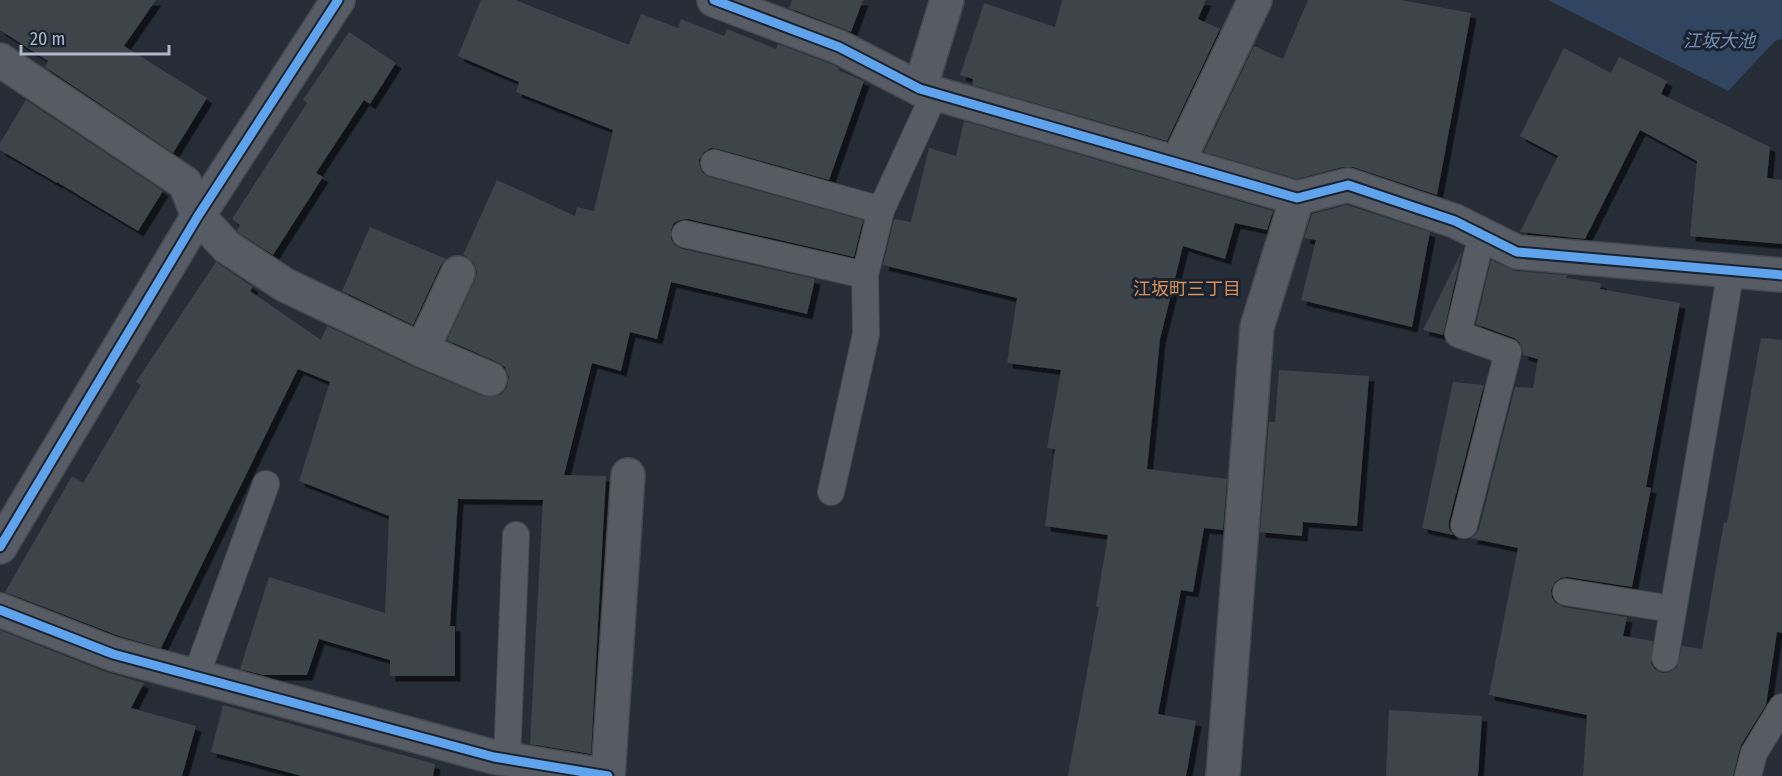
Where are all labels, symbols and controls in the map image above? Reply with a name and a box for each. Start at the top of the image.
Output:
scale bar [21,18,170,56]
text: 20 m [30,28,65,50]
water label: 江坂大池 [1683,30,1757,52]
district label: 江坂町三丁目 [1133,278,1241,300]

